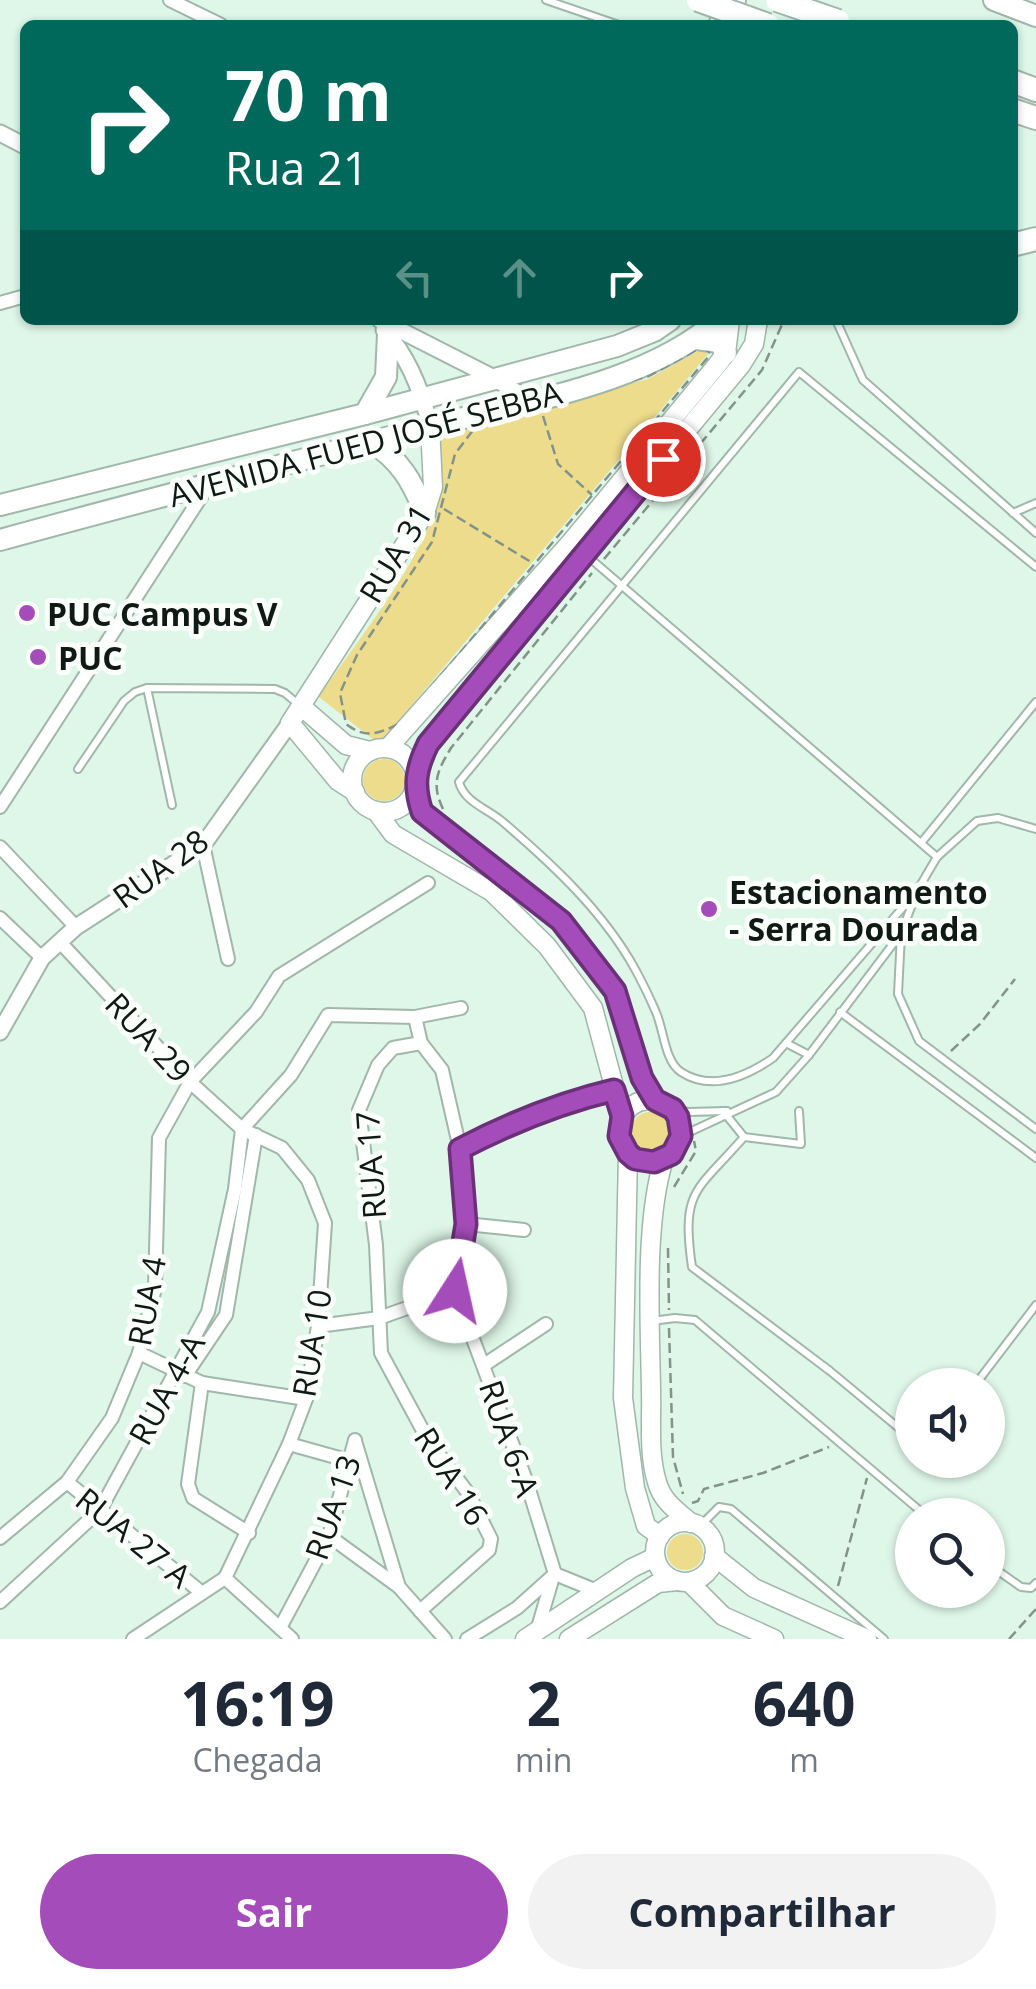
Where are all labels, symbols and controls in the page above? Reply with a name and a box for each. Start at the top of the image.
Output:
text: 70 m [225,46,392,142]
icon: right [60,60,190,190]
text: Rua 21 [225,137,369,198]
icon: left [387,250,442,305]
icon: ahead [492,250,547,305]
icon: right [597,250,652,305]
street label: AVENIDA FUED JOSÉ SEBBA [164,370,567,516]
pin [621,417,706,502]
icon: arrive [636,432,691,487]
street label: RUA 31 [349,496,441,610]
place label: PUC Campus V [47,592,278,635]
marker: PUC Campus V [16,602,38,624]
place label: PUC [58,636,123,679]
marker: PUC [27,646,49,668]
street label: RUA 28 [104,819,216,917]
place label: Estacionamento - Serra Dourada [729,870,988,950]
marker: Estacionamento - Serra Dourada [698,898,720,920]
street label: RUA 29 [96,983,202,1091]
street label: RUA 17 [345,1110,395,1220]
position arrow [403,1239,507,1343]
street label: RUA 4 [117,1253,175,1349]
street label: RUA 10 [281,1286,341,1400]
street label: RUA 4-A [118,1325,214,1452]
map controls [895,1368,1005,1608]
button: sound [895,1368,1005,1478]
street label: RUA 6-A [470,1374,550,1503]
street label: RUA 16 [405,1419,499,1533]
street label: RUA 13 [294,1449,370,1565]
street label: RUA 27 A [67,1477,201,1597]
button: search [895,1498,1005,1608]
text: 16:19 [180,1662,335,1744]
text: 2 [527,1662,561,1744]
text: 640 [753,1662,856,1744]
text: Chegada [192,1738,323,1781]
text: min [515,1738,572,1781]
text: m [789,1738,819,1781]
button: Sair [40,1854,508,1969]
button: Compartilhar [528,1854,996,1969]

